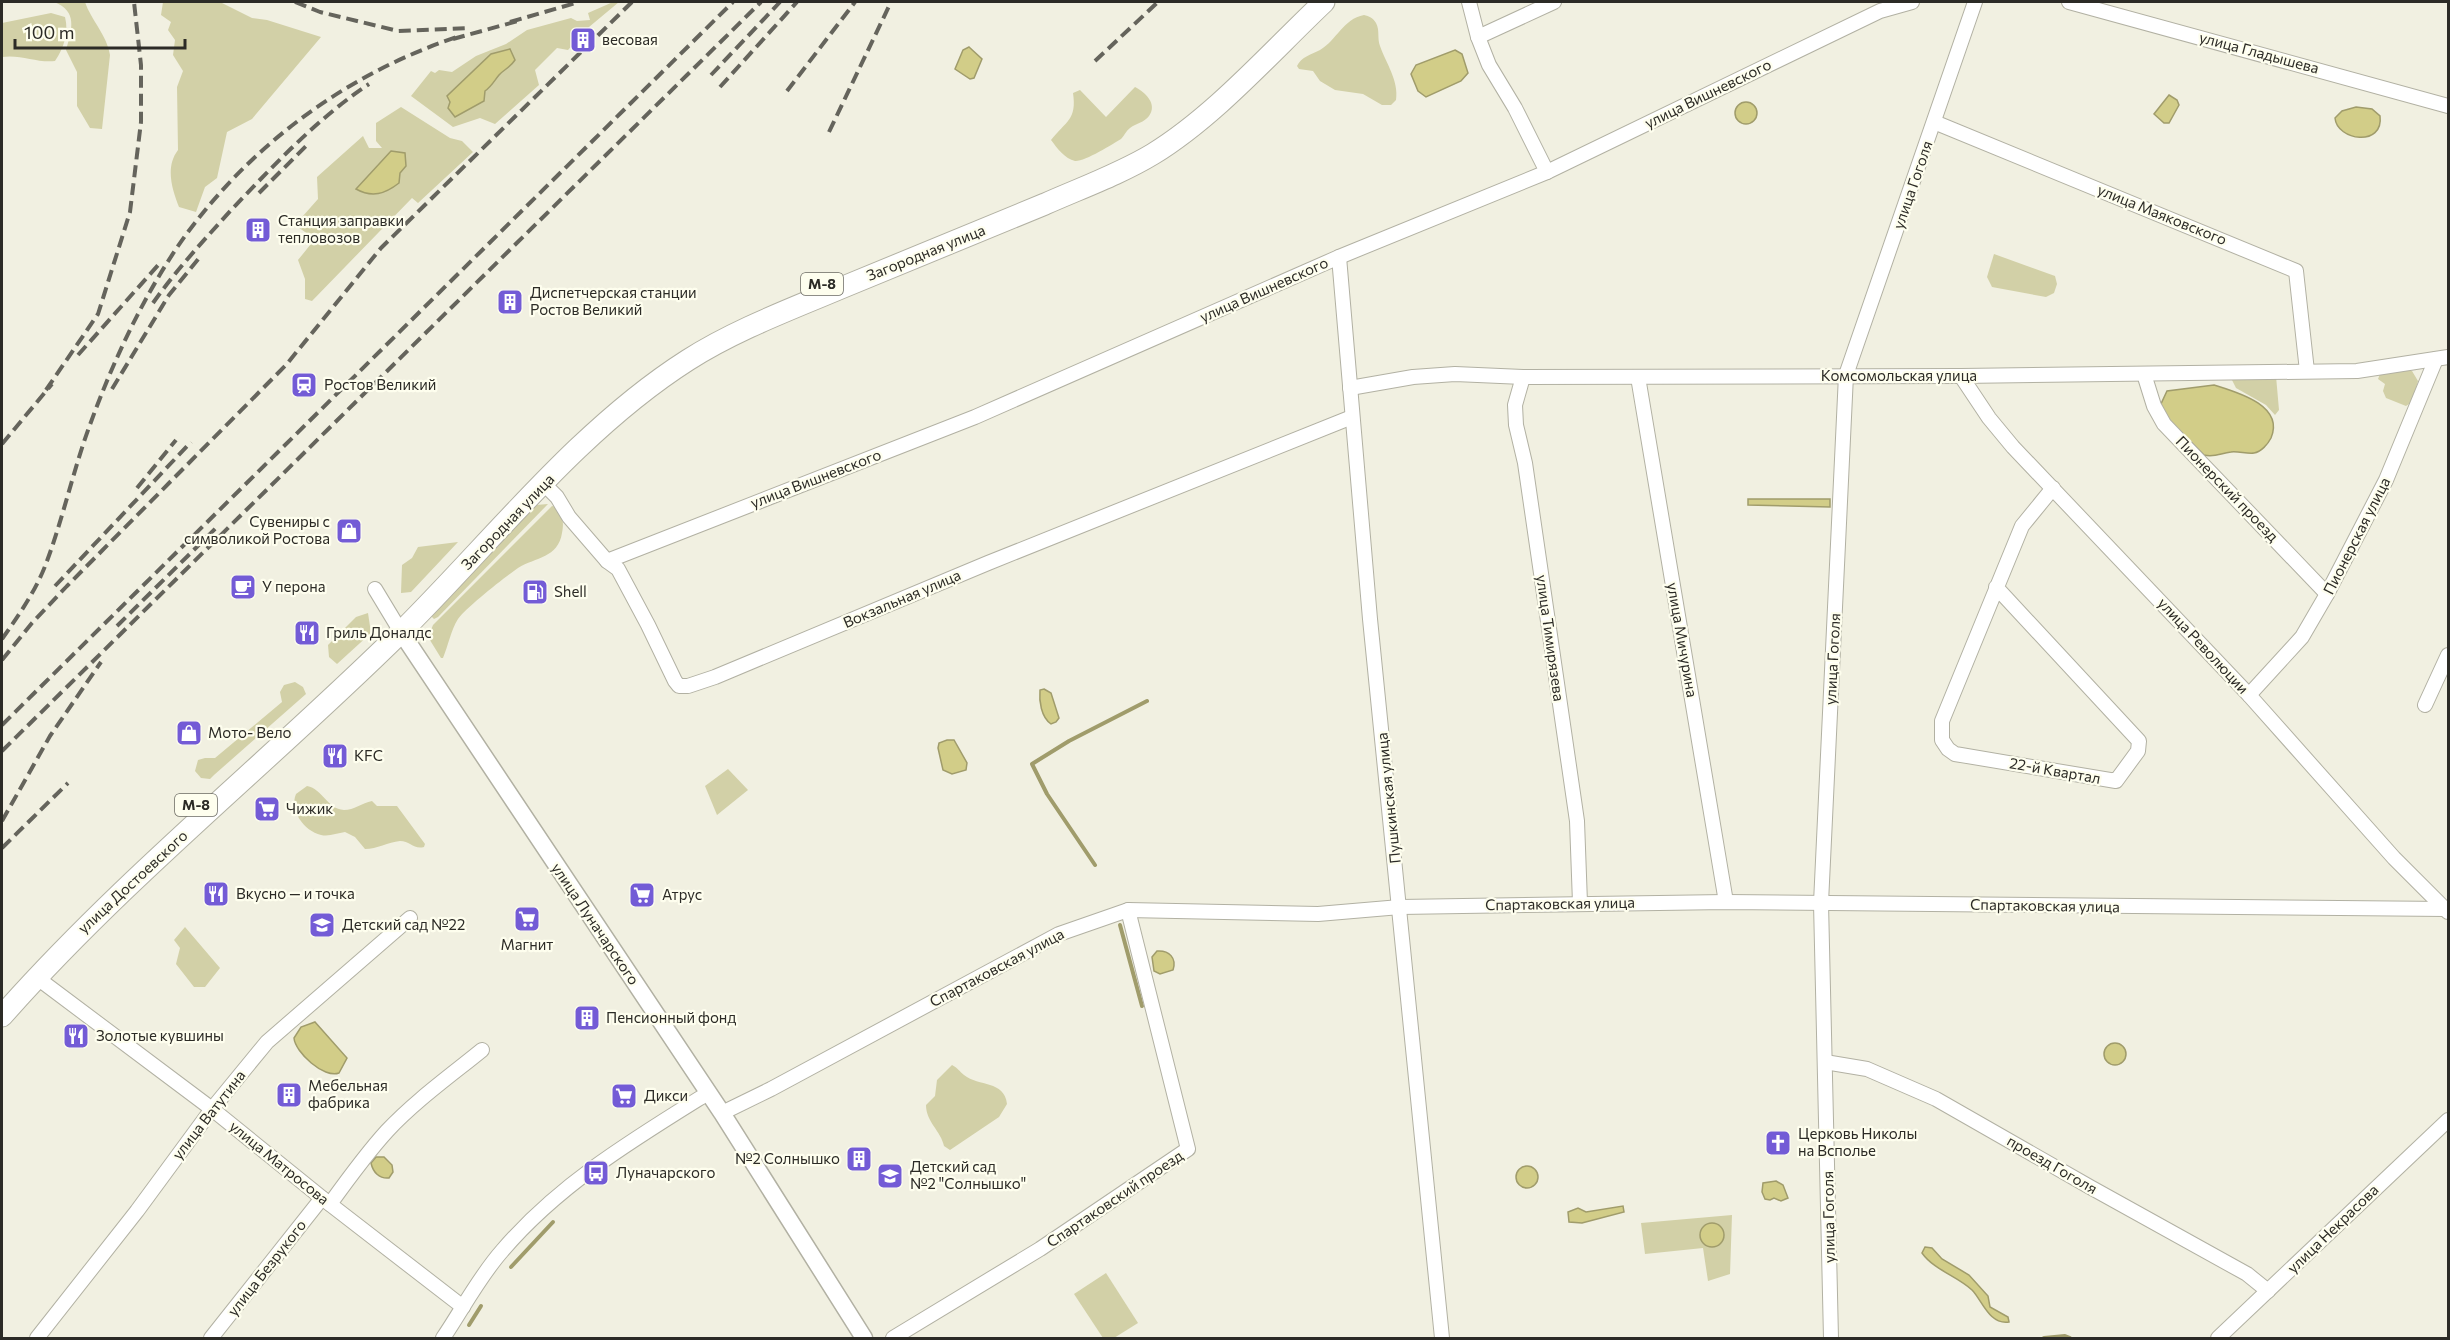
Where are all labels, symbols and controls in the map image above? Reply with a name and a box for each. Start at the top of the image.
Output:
scale bar [15,12,184,50]
text: 100 m [24,21,74,43]
building icon: весовая [568,25,598,55]
street label: улица Гладышева [2197,27,2321,77]
place label: весовая [602,30,658,48]
street label: улица Вишневского [1641,55,1774,132]
street label: улица Гоголя [1889,138,1936,231]
street label: улица Маяковского [2095,180,2230,248]
place label: Станция заправки тепловозов [278,211,404,246]
building icon: Станция заправки тепловозов [243,215,273,245]
street label: Загородная улица [864,220,988,284]
street label: улица Вишневского [1197,253,1331,325]
road number: М-8 [801,273,843,295]
place label: Диспетчерская станции Ростов Великий [530,283,697,318]
building icon: Диспетчерская станции Ростов Великий [495,287,525,317]
street label: Комсомольская улица [1821,366,1977,384]
station icon: Ростов Великий [289,370,319,400]
place label: Ростов Великий [324,375,436,393]
street label: Пионерский проезд [2173,432,2283,545]
street label: улица Вишневского [748,445,884,511]
street label: Загородная улица [457,470,558,573]
street label: Пионерская улица [2319,474,2393,597]
place label: Сувениры с символикой Ростова [184,512,330,547]
shop icon: Сувениры с символикой Ростова [334,516,364,546]
street label: Вокзальная улица [840,565,963,631]
cafe icon: У перона [228,572,258,602]
street label: улица Тимирязева [1533,573,1569,702]
place label: У перона [262,577,326,595]
fuel station icon: Shell [520,577,550,607]
street label: улица Мичурина [1664,581,1702,699]
place label: Shell [554,582,587,600]
street label: улица Революции [2155,594,2253,697]
street label: улица Гоголя [1821,613,1843,705]
restaurant icon: Гриль Доналдс [292,618,322,648]
place label: Гриль Доналдс [326,623,432,641]
shop icon: Мото- Вело [174,718,204,748]
place label: Мото- Вело [208,723,292,741]
street label: Пушкинская улица [1372,732,1404,864]
restaurant icon: KFC [320,741,350,771]
place label: KFC [354,746,383,764]
street label: 22-й Квартал [2008,753,2102,787]
road number: М-8 [175,794,217,816]
supermarket icon: Чижик [252,794,282,824]
place label: Чижик [286,799,333,817]
street label: улица Достоевского [74,826,191,937]
street label: улица Луначарского [548,859,643,988]
restaurant icon: Вкусно — и точка [201,879,231,909]
supermarket icon: Атрус [627,880,657,910]
place label: Вкусно — и точка [236,884,355,902]
place label: Атрус [662,885,702,903]
street label: Спартаковская улица [1485,893,1635,913]
street label: Спартаковская улица [1970,895,2120,915]
supermarket icon: Магнит [512,904,542,934]
school or university icon: Детский сад №22 [307,910,337,940]
place label: Детский сад №22 [342,915,465,933]
street label: Спартаковская улица [926,924,1067,1010]
place label: Магнит [501,935,553,953]
building icon: Пенсионный фонд [572,1003,602,1033]
place label: Пенсионный фонд [606,1008,736,1026]
restaurant icon: Золотые кувшины [61,1021,91,1051]
place label: Золотые кувшины [96,1026,224,1044]
street label: улица Ватутина [168,1066,249,1163]
place label: Мебельная фабрика [308,1076,388,1111]
building icon: Мебельная фабрика [274,1080,304,1110]
supermarket icon: Дикси [609,1081,639,1111]
place label: Дикси [644,1086,688,1104]
street label: улица Матросова [226,1117,333,1208]
place label: Церковь Николы на Всполье [1798,1124,1917,1159]
church icon: Церковь Николы на Всполье [1763,1128,1793,1158]
street label: проезд Гоголя [2004,1131,2101,1197]
building icon: №2 Солнышко [844,1144,874,1174]
street label: Спартаковский проезд [1043,1146,1186,1250]
place label: №2 Солнышко [735,1149,840,1167]
place label: Детский сад №2 "Солнышко" [910,1157,1026,1192]
bus stop icon: Луначарского [581,1158,611,1188]
school or university icon: Детский сад №2 "Солнышко" [875,1161,905,1191]
place label: Луначарского [616,1163,715,1181]
street label: улица Гоголя [1818,1171,1838,1263]
street label: улица Некрасова [2283,1180,2382,1276]
street label: улица Безрукого [223,1216,309,1319]

